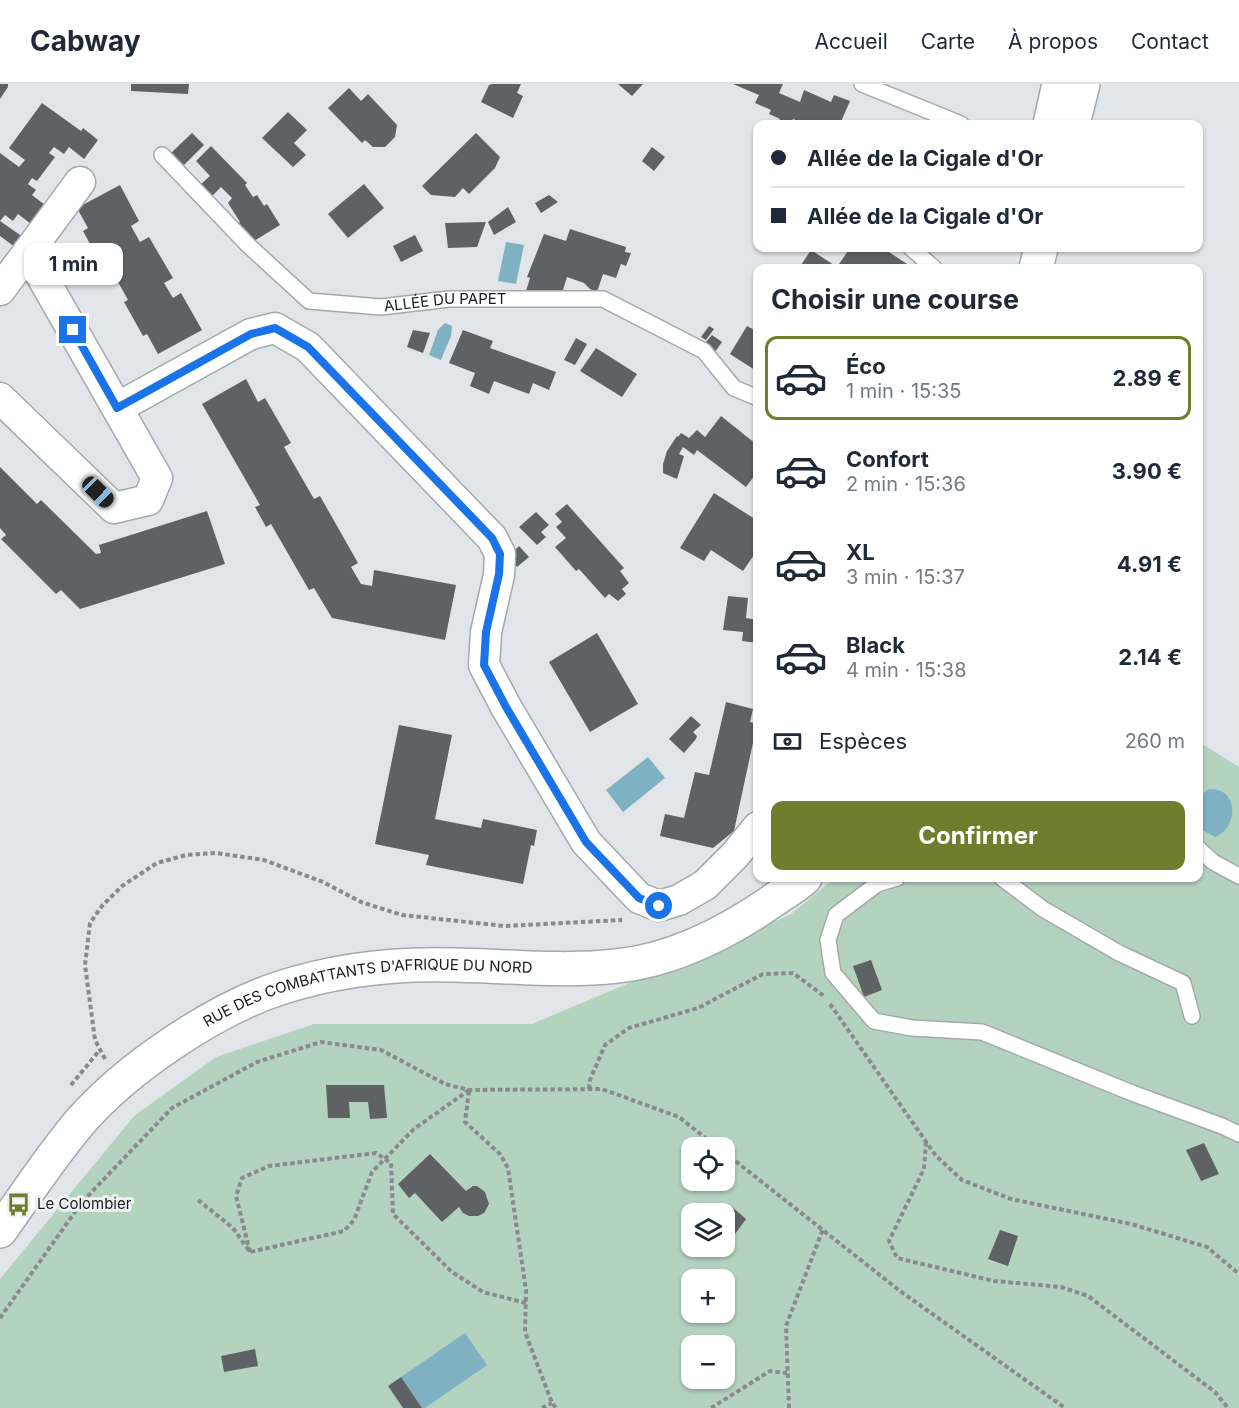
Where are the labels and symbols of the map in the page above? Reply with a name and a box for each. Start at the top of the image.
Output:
callout: 1 min [23,243,122,285]
street label: ALLÉE DU PAPET [383,289,506,316]
route end [59,316,86,343]
car [79,473,117,511]
route start [645,892,672,919]
street label: RUE DES COMBATTANTS D'AFRIQUE DU NORD [200,955,533,1031]
bus stop icon: Le Colombier [6,1191,32,1217]
place label: Le Colombier [37,1194,132,1213]

